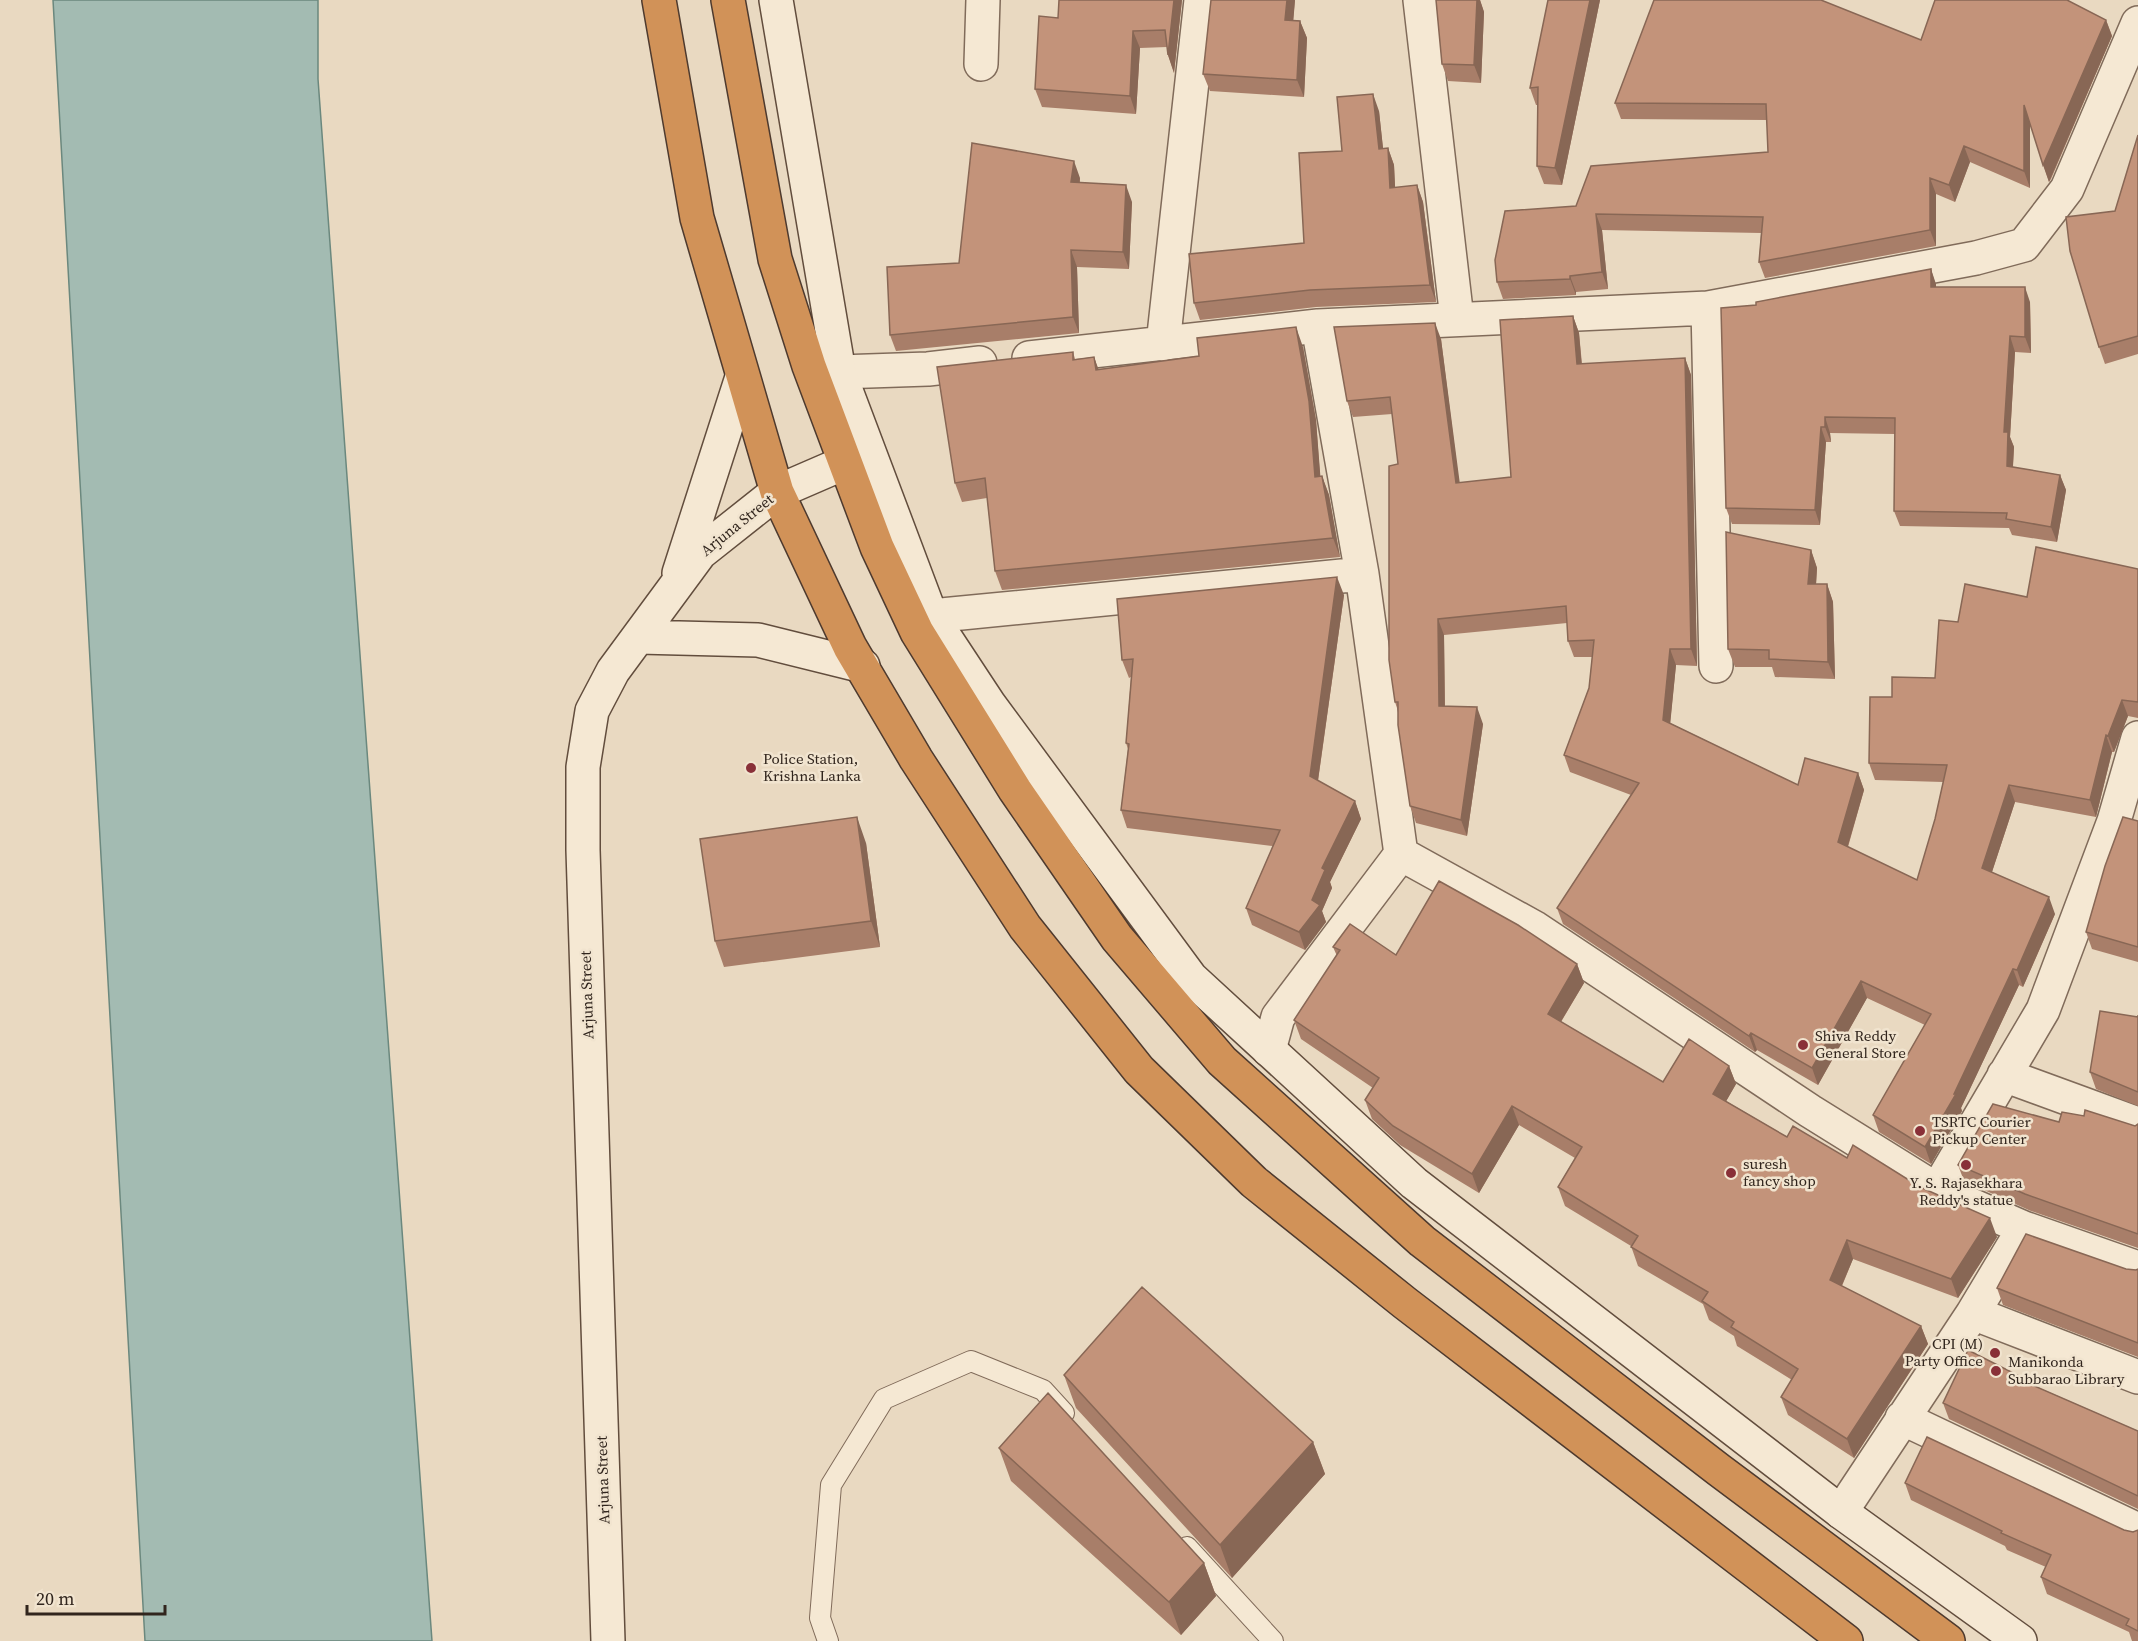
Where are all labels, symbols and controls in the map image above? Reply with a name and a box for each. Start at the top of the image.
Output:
street label: Arjuna Street [696,489,778,561]
place label: Police Station, Krishna Lanka [763,748,861,786]
marker: Police Station, Krishna Lanka [744,761,758,775]
street label: Arjuna Street [574,950,599,1039]
place label: Shiva Reddy General Store [1815,1025,1906,1063]
marker: Shiva Reddy General Store [1796,1038,1810,1052]
place label: TSRTC Courier Pickup Center [1932,1111,2032,1149]
marker: TSRTC Courier Pickup Center [1913,1124,1927,1138]
place label: suresh fancy shop [1743,1153,1816,1191]
marker: Y. S. Rajasekhara Reddy's statue [1959,1158,1973,1172]
marker: suresh fancy shop [1724,1166,1738,1180]
place label: Y. S. Rajasekhara Reddy's statue [1909,1172,2023,1210]
place label: CPI (M) Party Office [1905,1333,1983,1371]
marker: CPI (M) Party Office [1988,1346,2002,1360]
place label: Manikonda Subbarao Library [2008,1351,2125,1389]
marker: Manikonda Subbarao Library [1989,1364,2003,1378]
street label: Arjuna Street [590,1435,615,1524]
scale bar [27,1578,165,1616]
text: 20 m [36,1586,74,1611]

